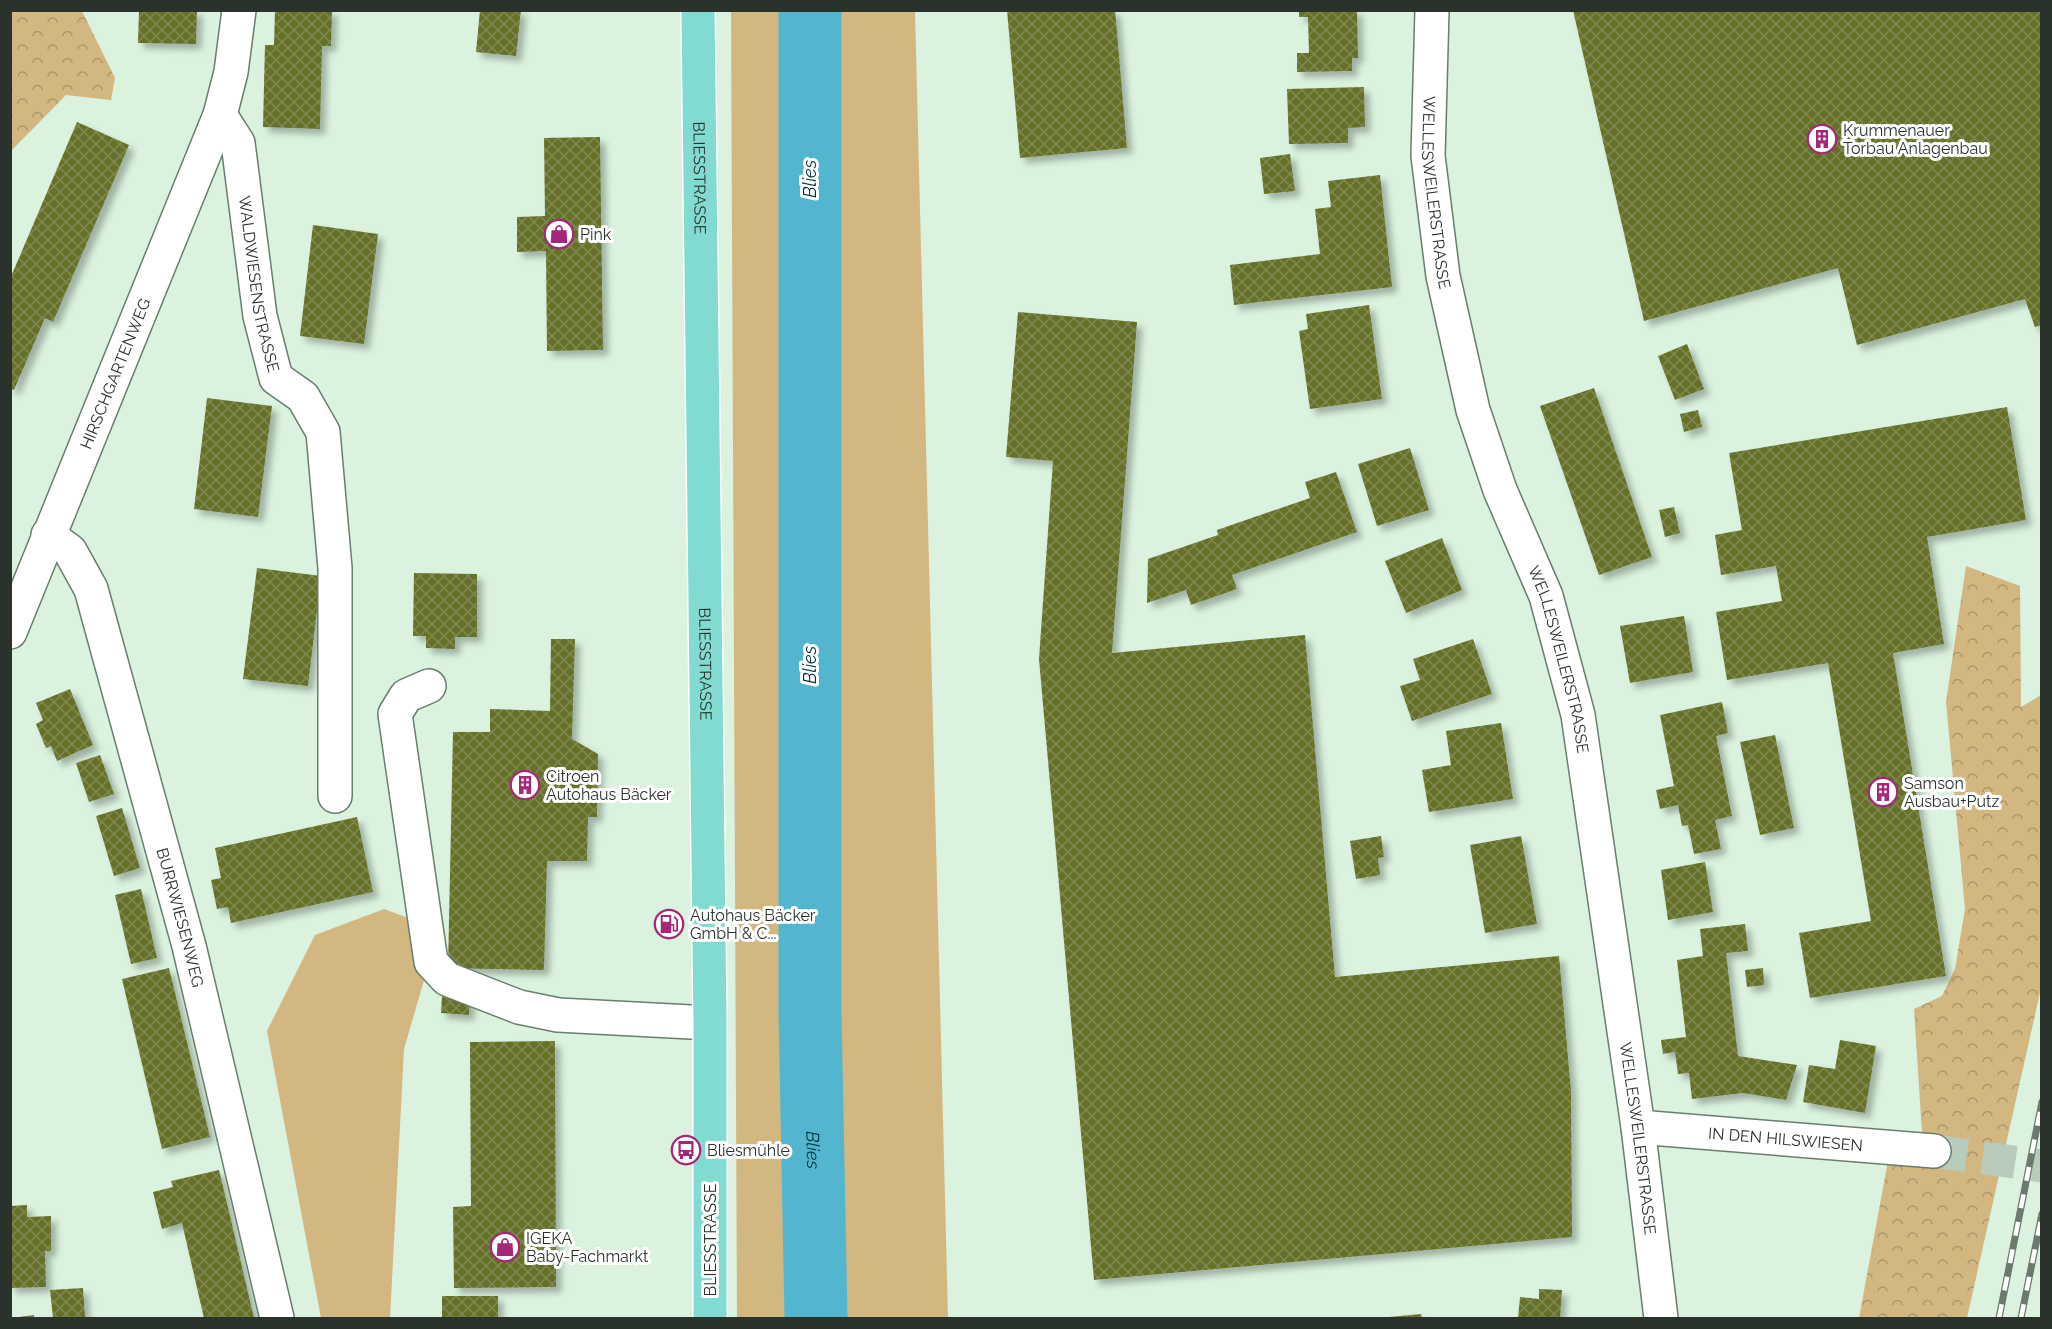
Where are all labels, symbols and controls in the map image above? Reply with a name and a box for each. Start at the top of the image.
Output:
street label: WELLESWEILERSTRASSE [1418,96,1455,291]
street label: BLIESSTRASSE [689,121,710,235]
place label: Krummenauer Torbau Anlagenbau [1843,121,1988,158]
building icon: Krummenauer Torbau Anlagenbau [1806,123,1838,155]
water label: Blies [799,159,820,198]
street label: WALDWIESENSTRASSE [235,195,283,375]
shop icon: Pink [543,218,575,250]
place label: Pink [580,225,612,244]
street label: HIRSCHGARTENWEG [76,296,155,452]
street label: WELLESWEILERSTRASSE [1524,563,1592,755]
street label: BLIESSTRASSE [695,607,715,721]
water label: Blies [799,645,820,684]
place label: Citroen Autohaus Bäcker [546,767,672,804]
building icon: Citroen Autohaus Bäcker [509,769,541,801]
place label: Samson Ausbau+Putz [1904,774,1999,811]
building icon: Samson Ausbau+Putz [1867,776,1899,808]
street label: BURRWIESENWEG [152,846,207,989]
place label: Autohaus Bäcker GmbH & C... [690,906,816,943]
fuel station icon: Autohaus Bäcker GmbH & C... [653,908,685,940]
street label: WELLESWEILERSTRASSE [1616,1041,1660,1236]
street label: IN DEN HILSWIESEN [1708,1124,1863,1155]
water label: Blies [802,1131,824,1170]
bus stop icon: Bliesmühle [670,1134,702,1166]
place label: Bliesmühle [707,1141,790,1160]
street label: BLIESSTRASSE [701,1183,720,1297]
place label: IGEKA Baby-Fachmarkt [526,1229,649,1266]
shop icon: IGEKA Baby-Fachmarkt [489,1231,521,1263]

